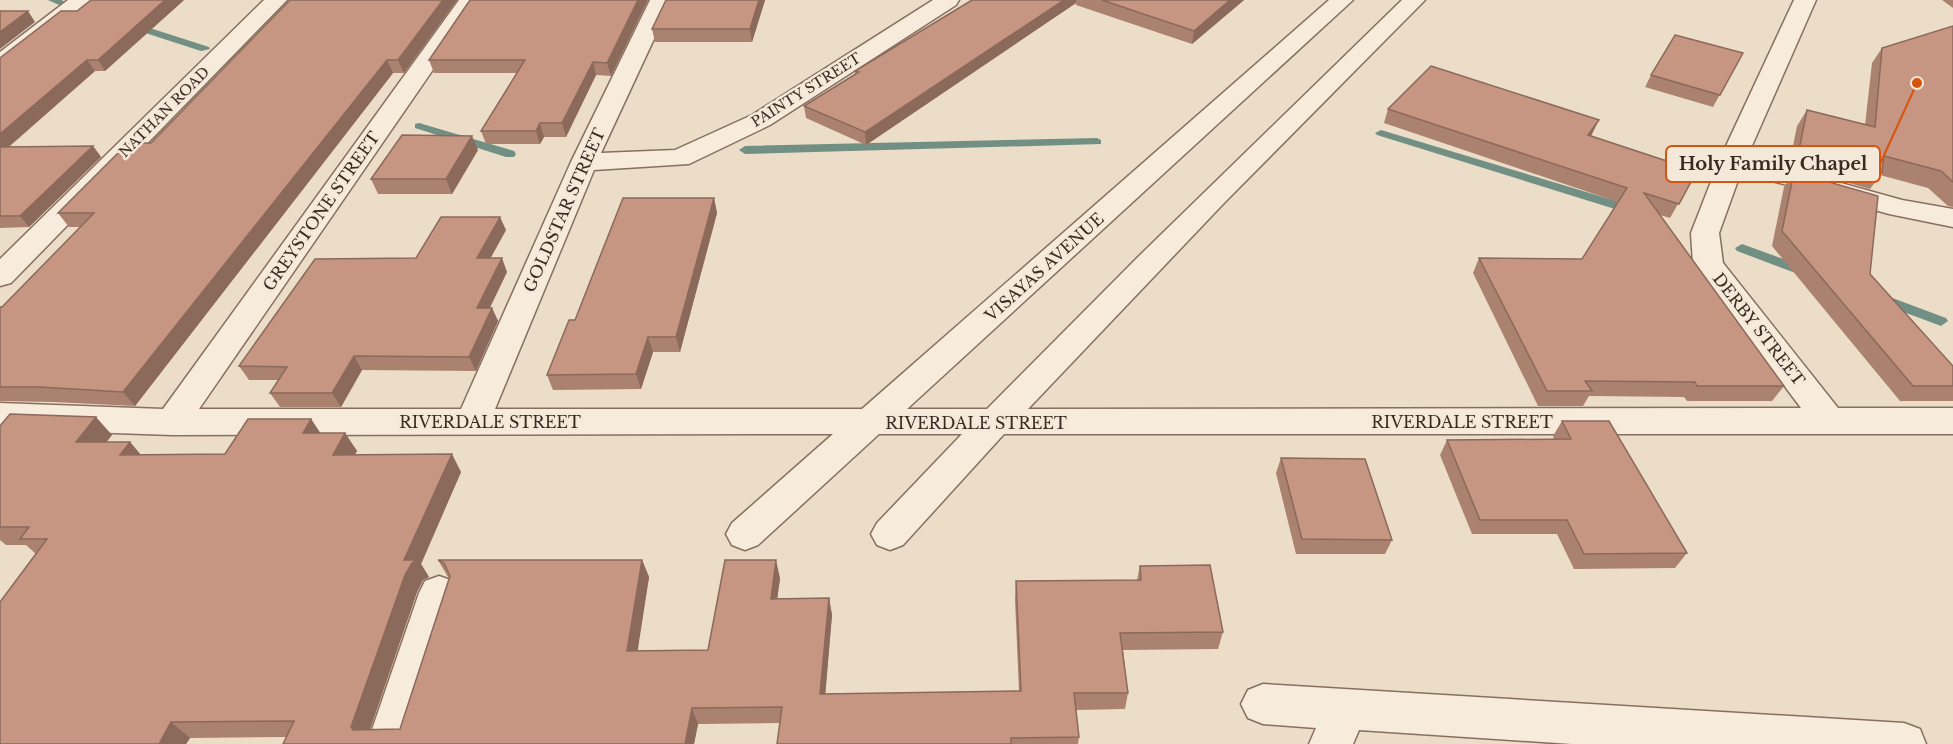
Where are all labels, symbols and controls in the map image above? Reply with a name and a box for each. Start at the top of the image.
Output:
street label: PAINTY STREET [748,49,864,131]
street label: NATHAN ROAD [115,63,213,161]
street label: GOLDSTAR STREET [519,125,609,295]
street label: GREYSTONE STREET [258,127,384,295]
callout: Holy Family Chapel [1666,146,1880,182]
text: Holy Family Chapel [1679,153,1868,175]
street label: VISAYAS AVENUE [980,208,1107,326]
street label: DERBY STREET [1709,269,1809,389]
street label: RIVERDALE STREET [399,412,581,432]
street label: RIVERDALE STREET [1371,412,1553,432]
street label: RIVERDALE STREET [885,413,1067,433]

